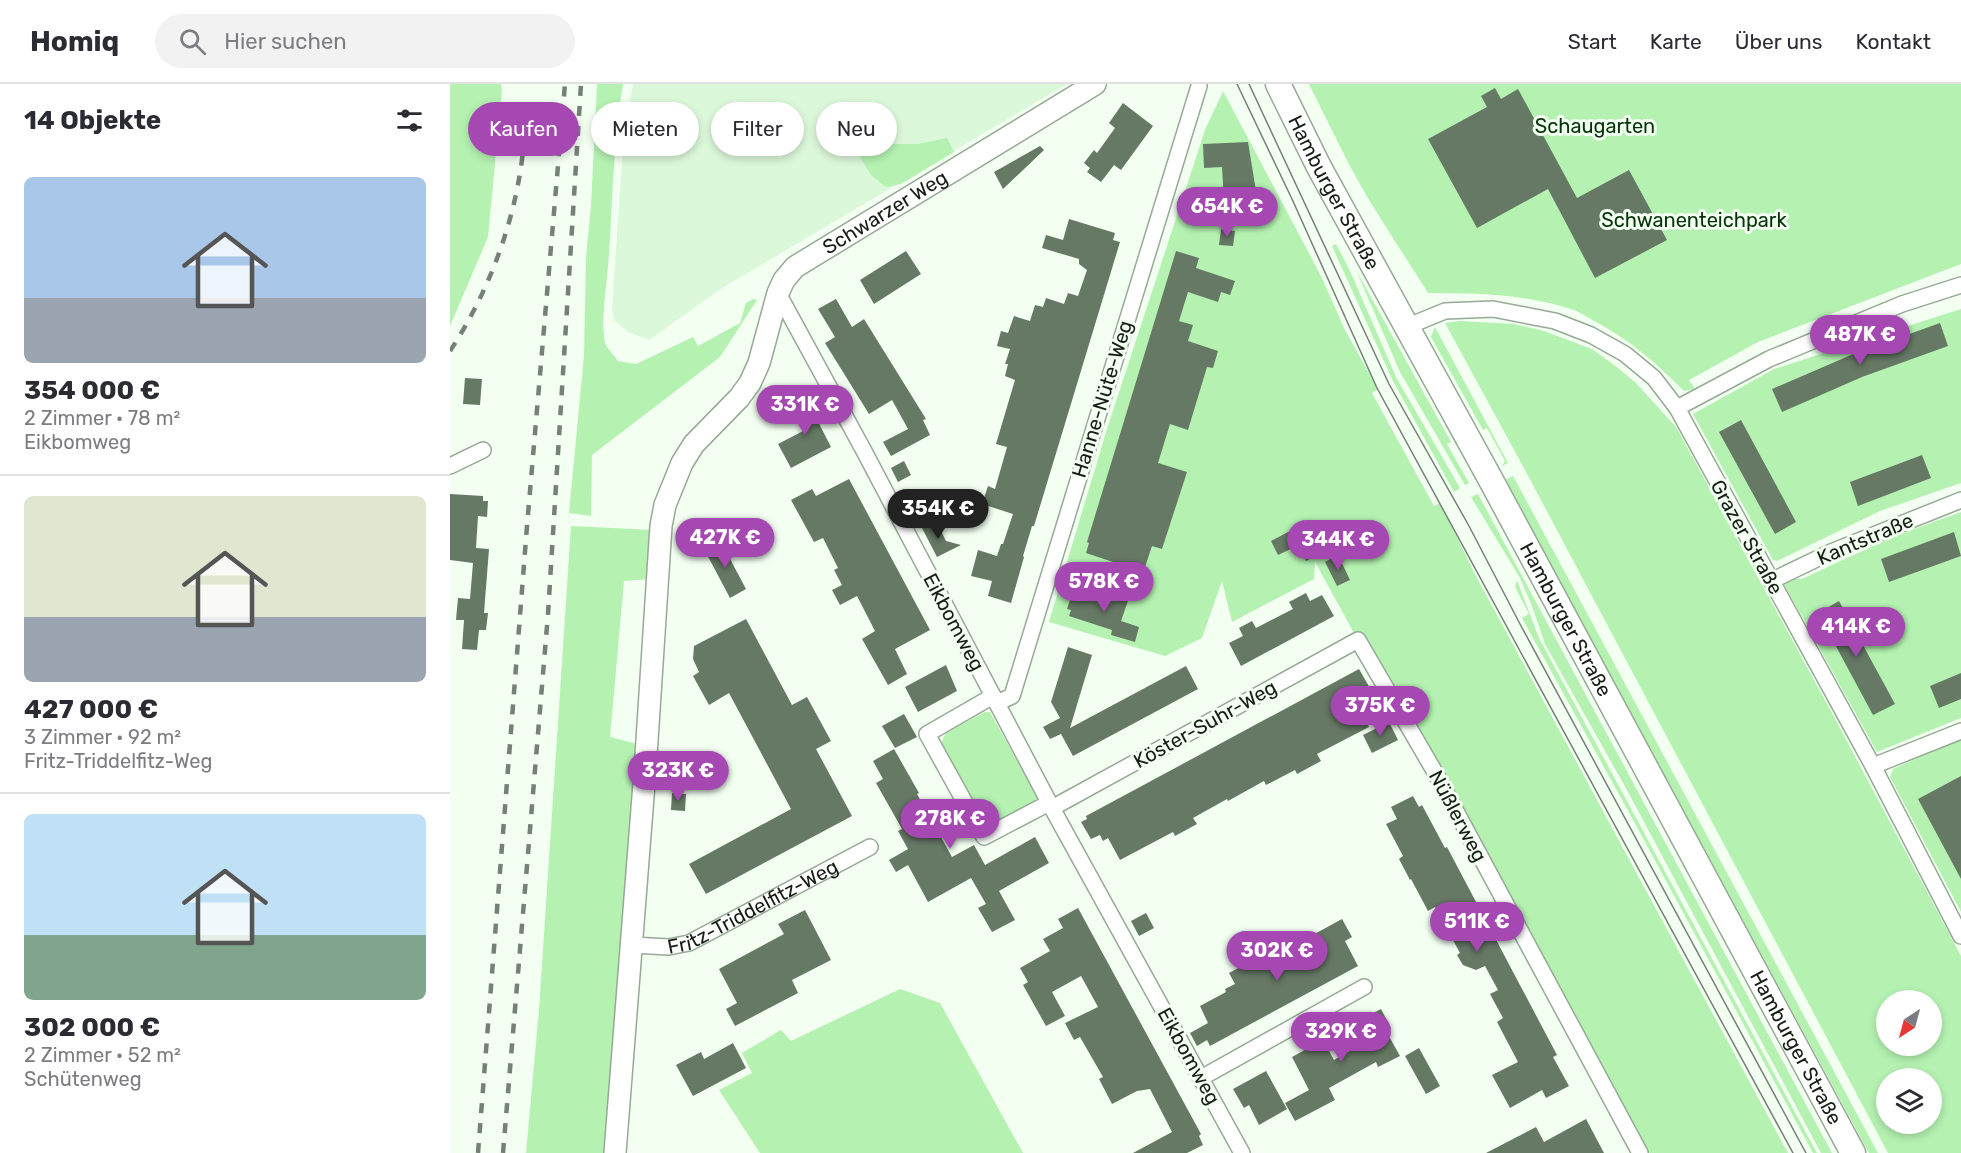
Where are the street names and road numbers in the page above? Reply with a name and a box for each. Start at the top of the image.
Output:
street label: Hamburger Straße [1283,111,1385,274]
street label: Schwarzer Weg [818,165,952,259]
street label: Hanne-Nüte-Weg [1067,317,1137,481]
street label: Grazer Straße [1706,476,1788,598]
street label: Kantstraße [1813,508,1917,570]
street label: Hamburger Straße [1515,538,1617,701]
street label: Eikbomweg [918,569,990,675]
street label: Köster-Suhr-Weg [1129,675,1281,773]
street label: Nüßlerweg [1424,766,1492,866]
street label: Fritz-Triddelfitz-Weg [665,854,842,959]
street label: Hamburger Straße [1745,966,1847,1129]
street label: Eikbomweg [1153,1003,1225,1109]

